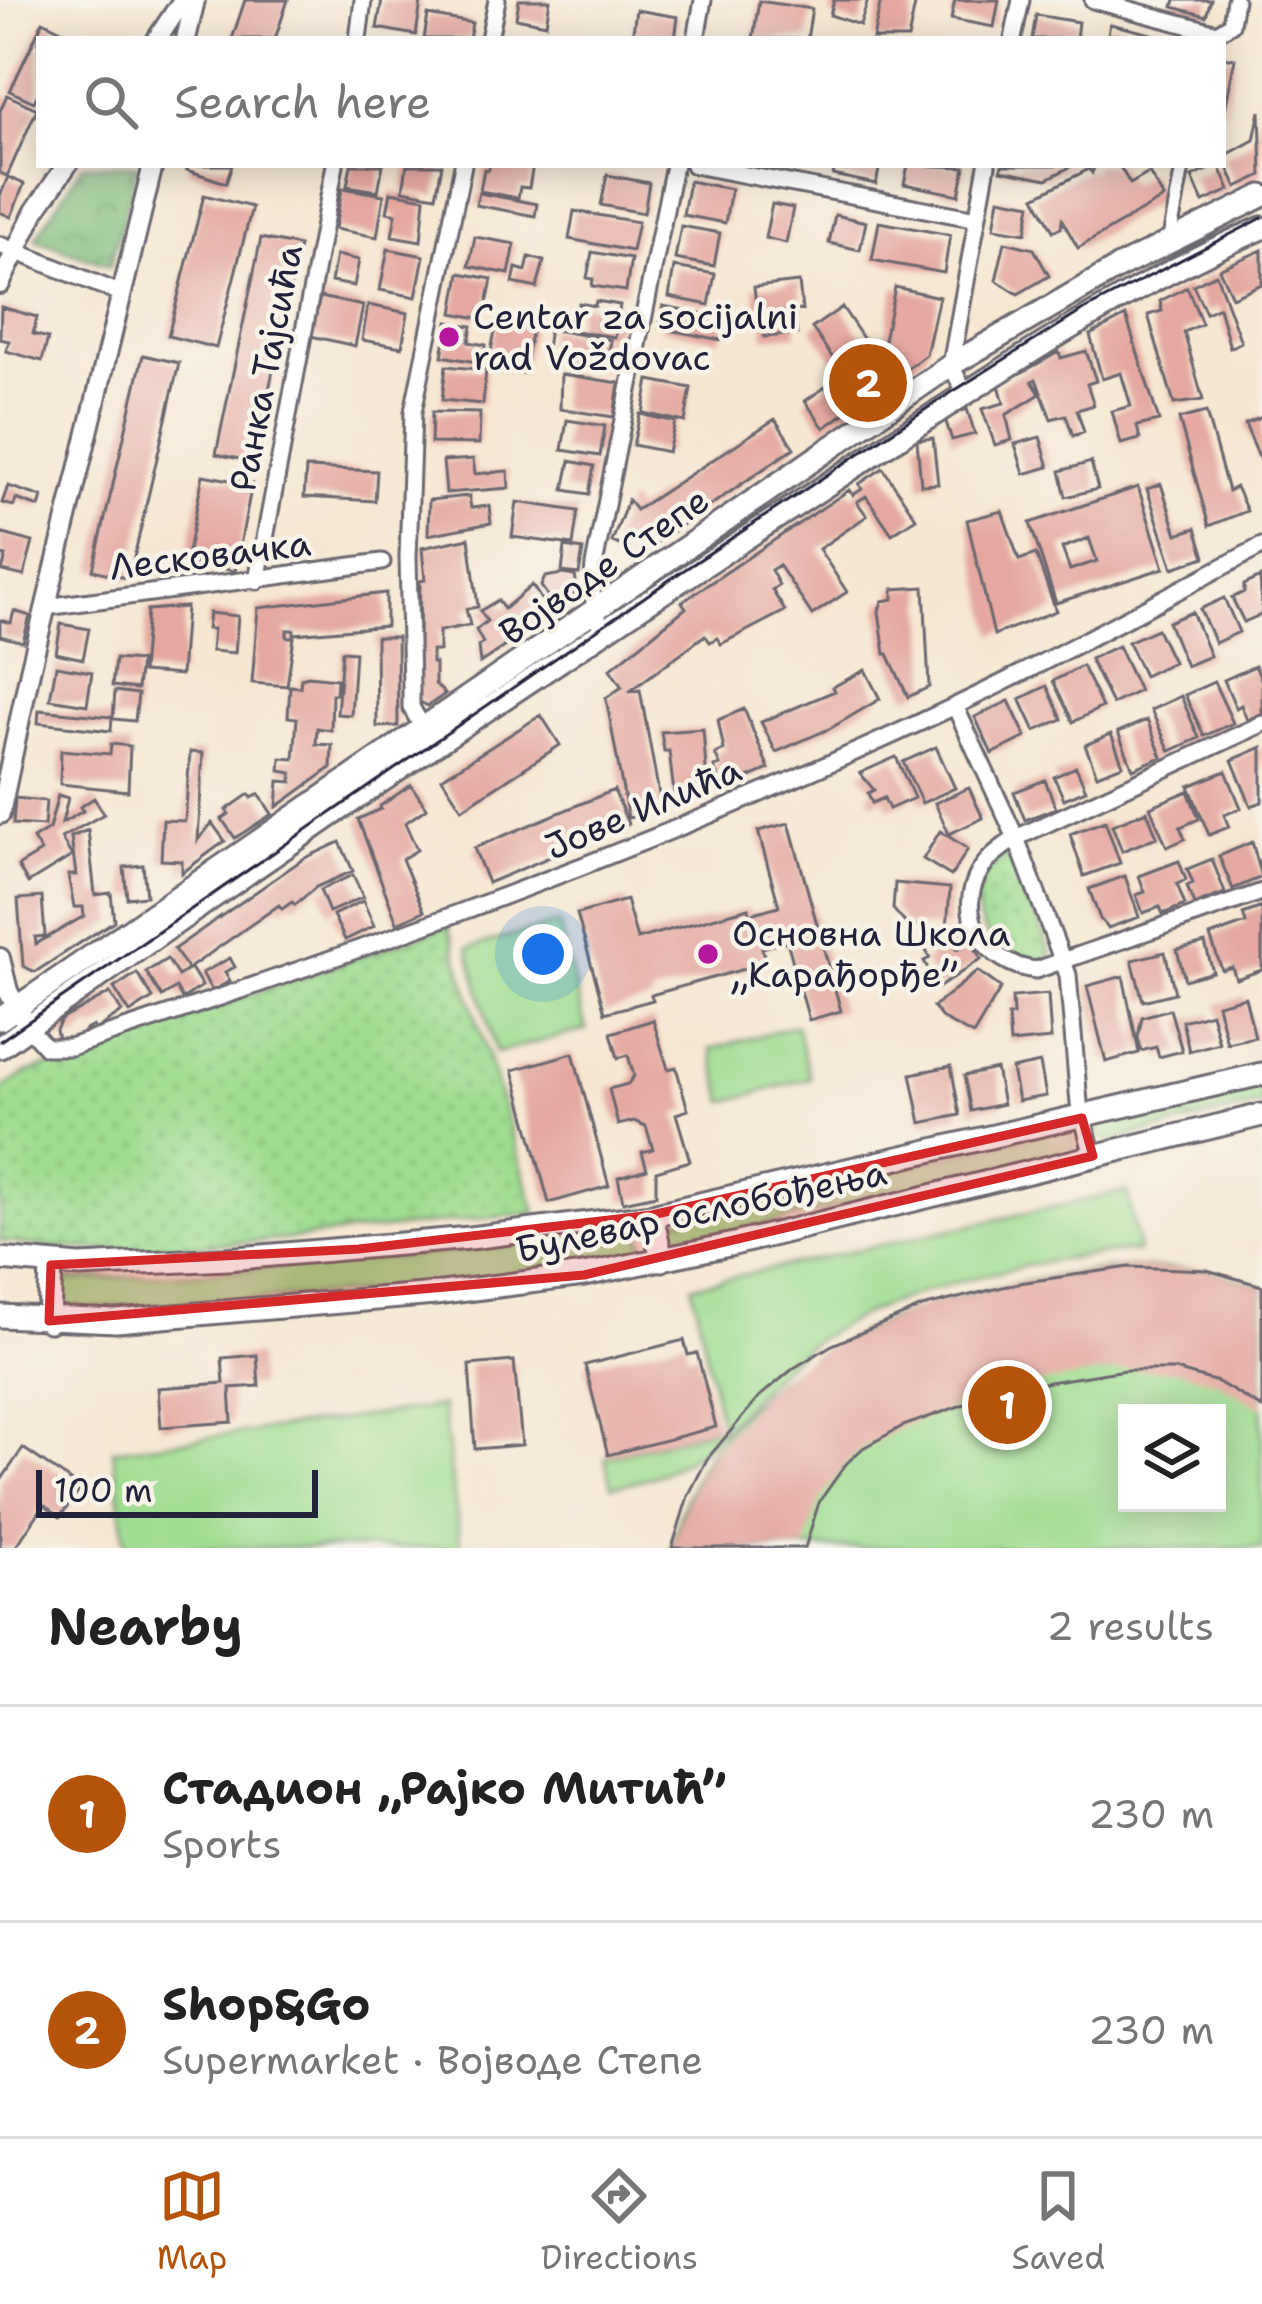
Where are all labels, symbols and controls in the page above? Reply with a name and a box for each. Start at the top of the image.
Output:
search box [36,36,1226,168]
icon: search [78,69,144,135]
text: Search here [174,72,431,132]
street label: Ранка Тајсића [218,240,314,496]
place label: Centar za socijalni rad Voždovac [473,292,798,382]
marker: Centar za socijalni rad Voždovac [436,324,462,350]
pin: 2 [829,338,907,428]
street label: Војводе Степе [489,476,719,656]
street label: Лесковачка [107,518,313,592]
street label: Јове Илића [537,745,749,871]
place label: Основна Школа „Карађорђе” [731,909,1010,999]
your location [513,924,573,984]
marker: Основна Школа „Карађорђе” [695,941,721,967]
street label: Булевар ослобођења [511,1148,891,1274]
pin: 1 [968,1360,1046,1450]
map controls [1118,1404,1226,1512]
button: layers [1118,1404,1226,1512]
scale bar [36,1464,318,1517]
text: 100 m [54,1468,153,1513]
text: Nearby [48,1592,243,1660]
text: 2 results [1047,1600,1214,1652]
text: Стадион „Рајко Митић” [162,1758,726,1818]
text: 1 [78,1788,96,1840]
text: 230 m [1088,1788,1214,1840]
text: Sports [162,1818,282,1870]
text: Shop&Go [162,1974,371,2034]
text: 2 [73,2004,101,2056]
text: 230 m [1088,2004,1214,2056]
text: Supermarket · Војводе Степе [162,2034,703,2086]
tab: Map [157,2163,227,2280]
tab: Directions [541,2163,698,2280]
tab: Saved [1012,2163,1105,2280]

